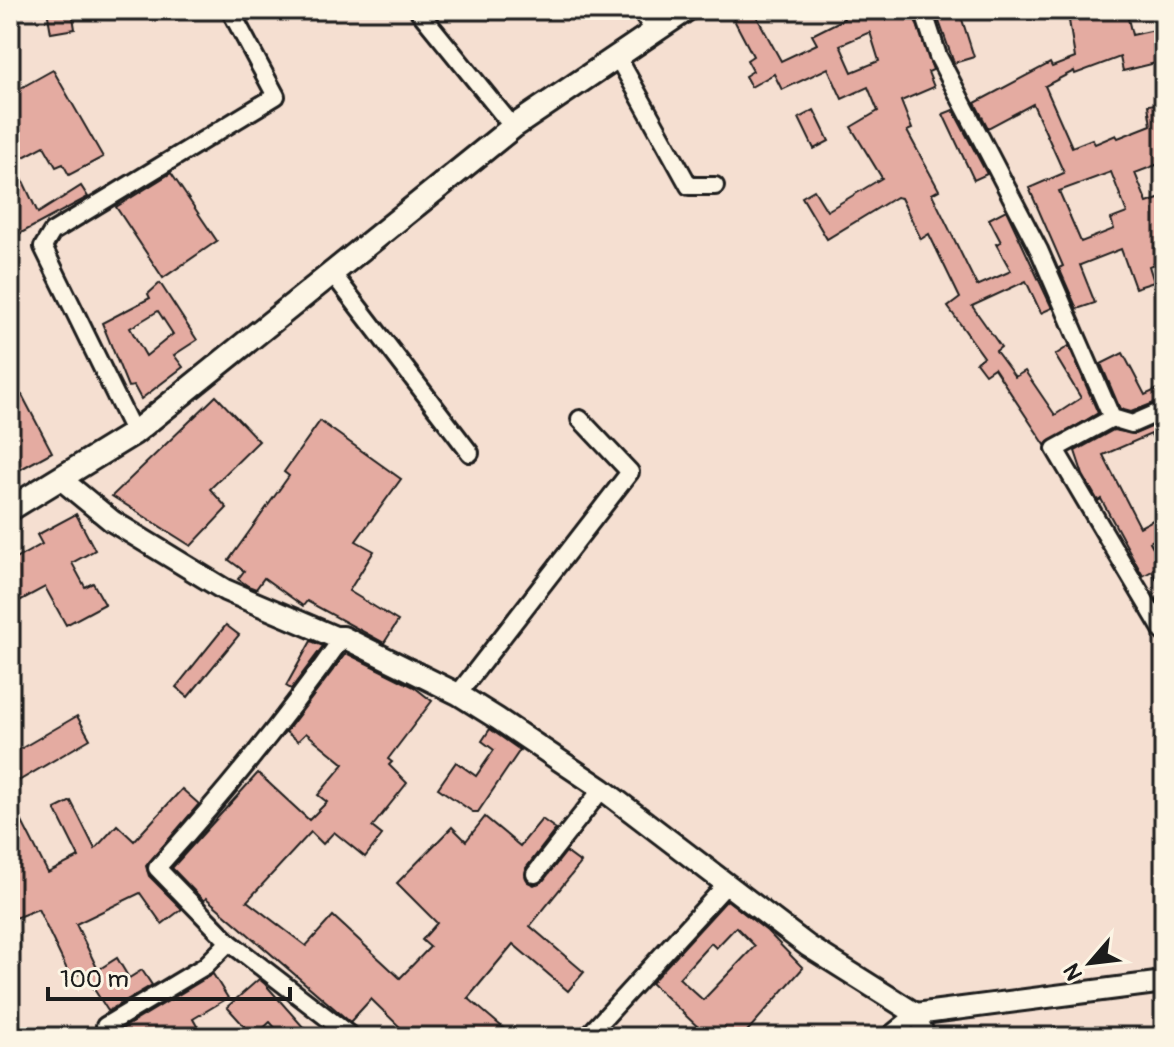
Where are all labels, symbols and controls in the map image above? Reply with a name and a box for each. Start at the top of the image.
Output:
north arrow [1050,923,1130,1003]
scale bar [48,951,290,1001]
text: N [1057,959,1089,985]
text: 100 m [60,965,129,994]

